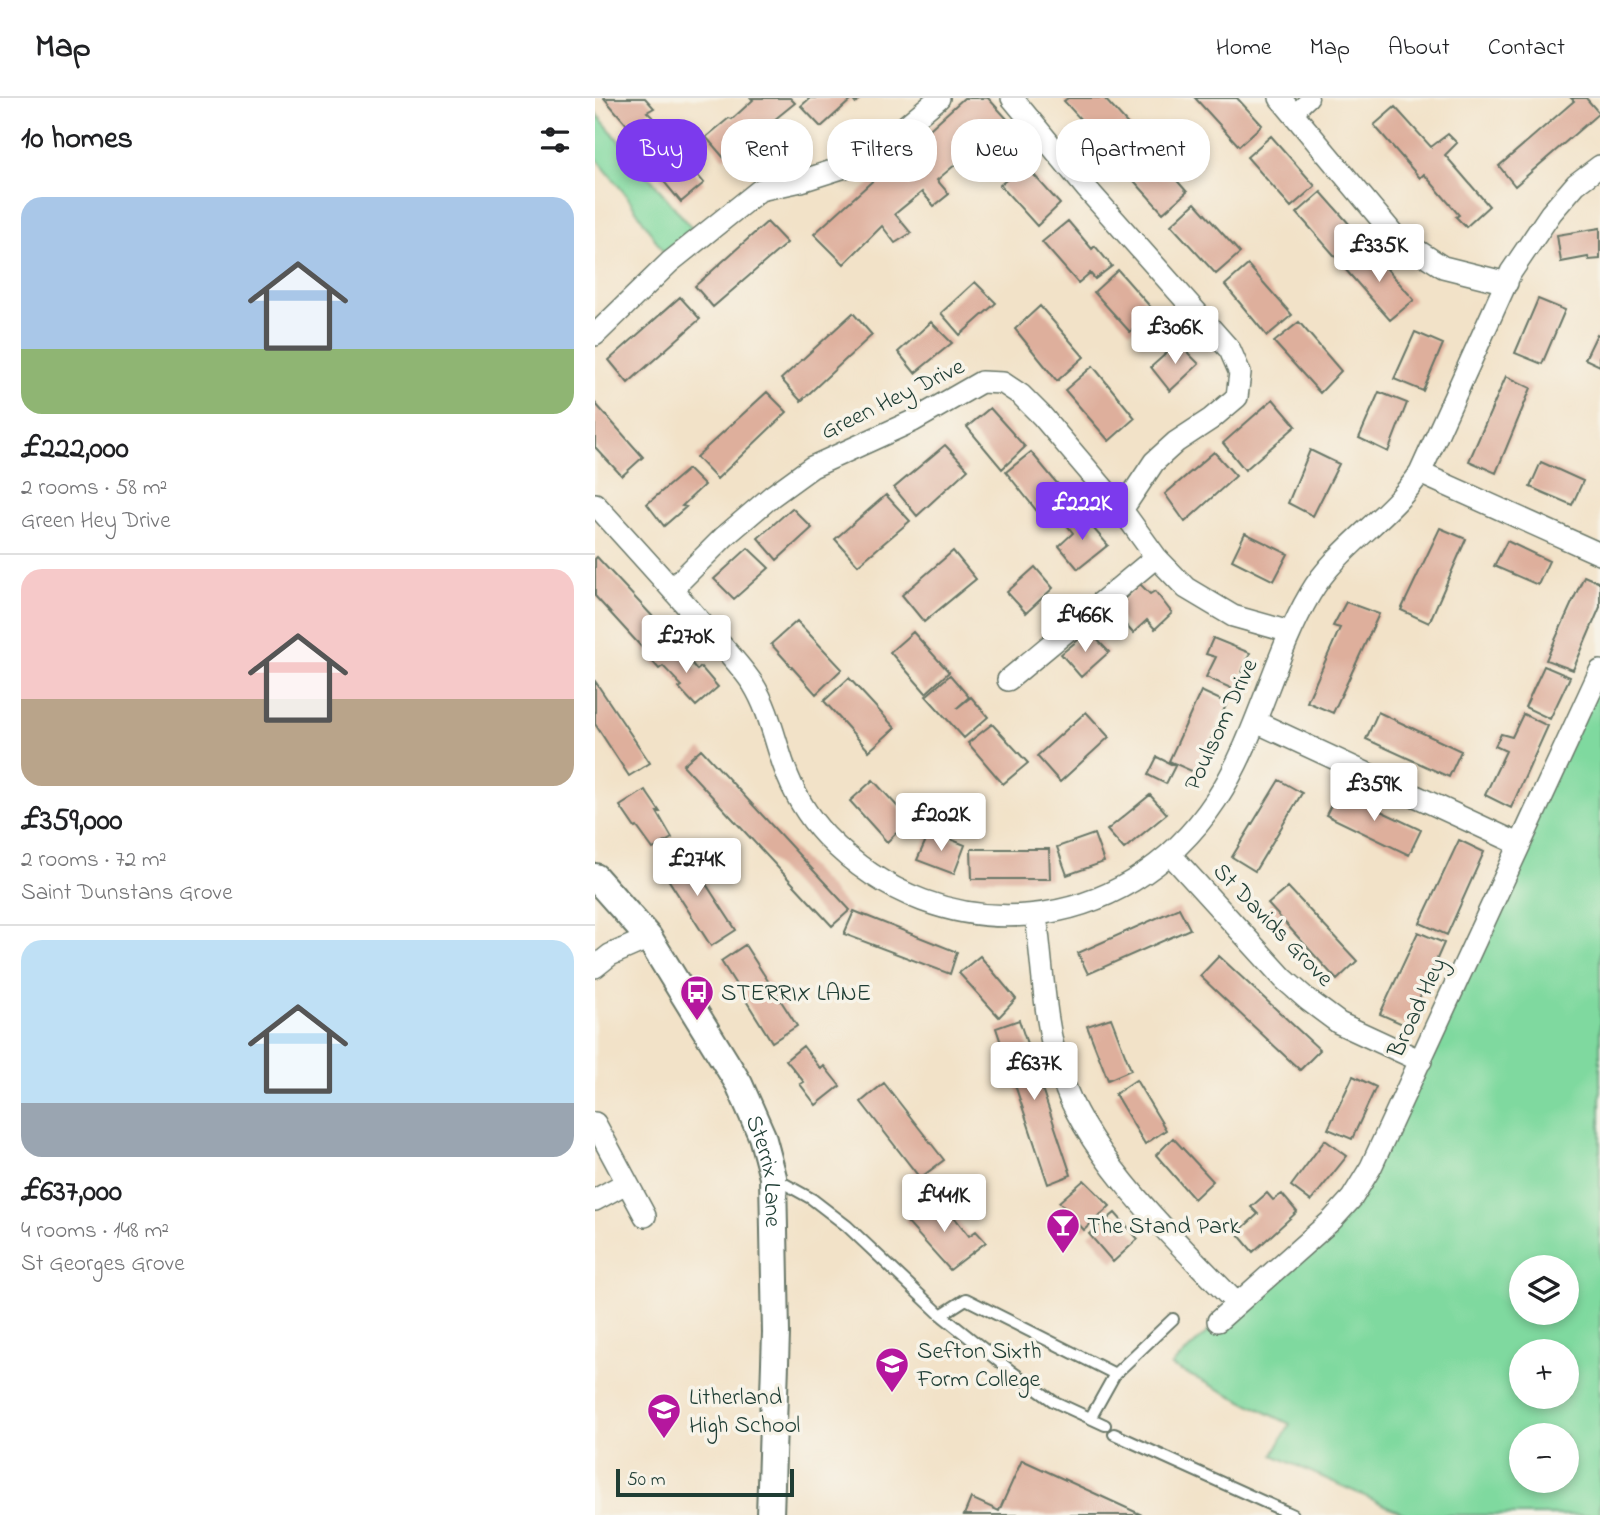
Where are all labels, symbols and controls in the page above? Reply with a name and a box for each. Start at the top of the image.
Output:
text: Map [35,24,91,72]
text: Home [1216,31,1272,66]
text: Map [1310,31,1350,66]
text: About [1388,31,1450,66]
text: Contact [1488,31,1565,66]
text: 10 homes [21,118,133,162]
chip: Buy [616,119,707,182]
chip: Rent [721,119,813,182]
chip: Filters [827,119,937,182]
chip: New [951,119,1042,182]
chip: Apartment [1056,119,1210,182]
icon: filters [536,121,574,159]
pin: £335K [1330,225,1428,284]
text: £335K [1350,230,1408,263]
icon: home [235,243,361,369]
pin: £306K [1126,306,1224,366]
text: £306K [1147,312,1203,345]
street label: Green Hey Drive [815,350,972,451]
text: £222,000 [21,428,129,472]
text: 2 rooms · 58 m² [21,472,167,505]
pin: £222K [1033,482,1131,542]
text: £222K [1052,488,1112,521]
text: Green Hey Drive [21,505,170,538]
pin: £466K [1036,594,1134,654]
text: £466K [1057,600,1113,633]
icon: home [235,615,361,741]
pin: £270K [637,616,735,675]
text: £270K [658,621,714,654]
street label: Poulsom Drive [1176,653,1268,797]
pin: £359K [1325,764,1423,823]
text: £359K [1346,769,1402,802]
pin: £202K [892,794,990,853]
text: £202K [912,799,970,832]
text: £359,000 [21,800,123,844]
pin: £274K [648,838,746,898]
text: 2 rooms · 72 m² [21,844,167,877]
text: £274K [669,844,725,877]
street label: St Davids Grove [1204,856,1341,996]
text: Saint Dunstans Grove [21,877,233,910]
street label: Broad Hey [1379,952,1458,1065]
bus stop icon: STERRIX LANE [678,973,716,1022]
place label: STERRIX LANE [721,977,871,1012]
icon: home [235,986,361,1112]
pin: £637K [985,1042,1083,1102]
text: £637K [1007,1048,1061,1081]
street label: Sterrix Lane [735,1110,789,1228]
text: £637,000 [21,1171,122,1215]
pin: £441K [895,1174,993,1234]
text: £441K [918,1180,970,1213]
bar icon: The Stand Park [1044,1206,1082,1255]
place label: The Stand Park [1087,1210,1241,1245]
text: 4 rooms · 148 m² [21,1215,169,1248]
text: St Georges Grove [21,1248,185,1281]
map controls [1509,1255,1579,1493]
button: layers [1509,1255,1579,1325]
place label: Sefton Sixth Form College [916,1335,1042,1398]
button: + [1509,1339,1579,1409]
school or university icon: Sefton Sixth Form College [873,1345,911,1394]
place label: Litherland High School [689,1381,800,1444]
school or university icon: Litherland High School [645,1391,683,1440]
button: − [1509,1423,1579,1493]
scale bar [616,1466,795,1498]
text: 50 m [627,1467,666,1494]

